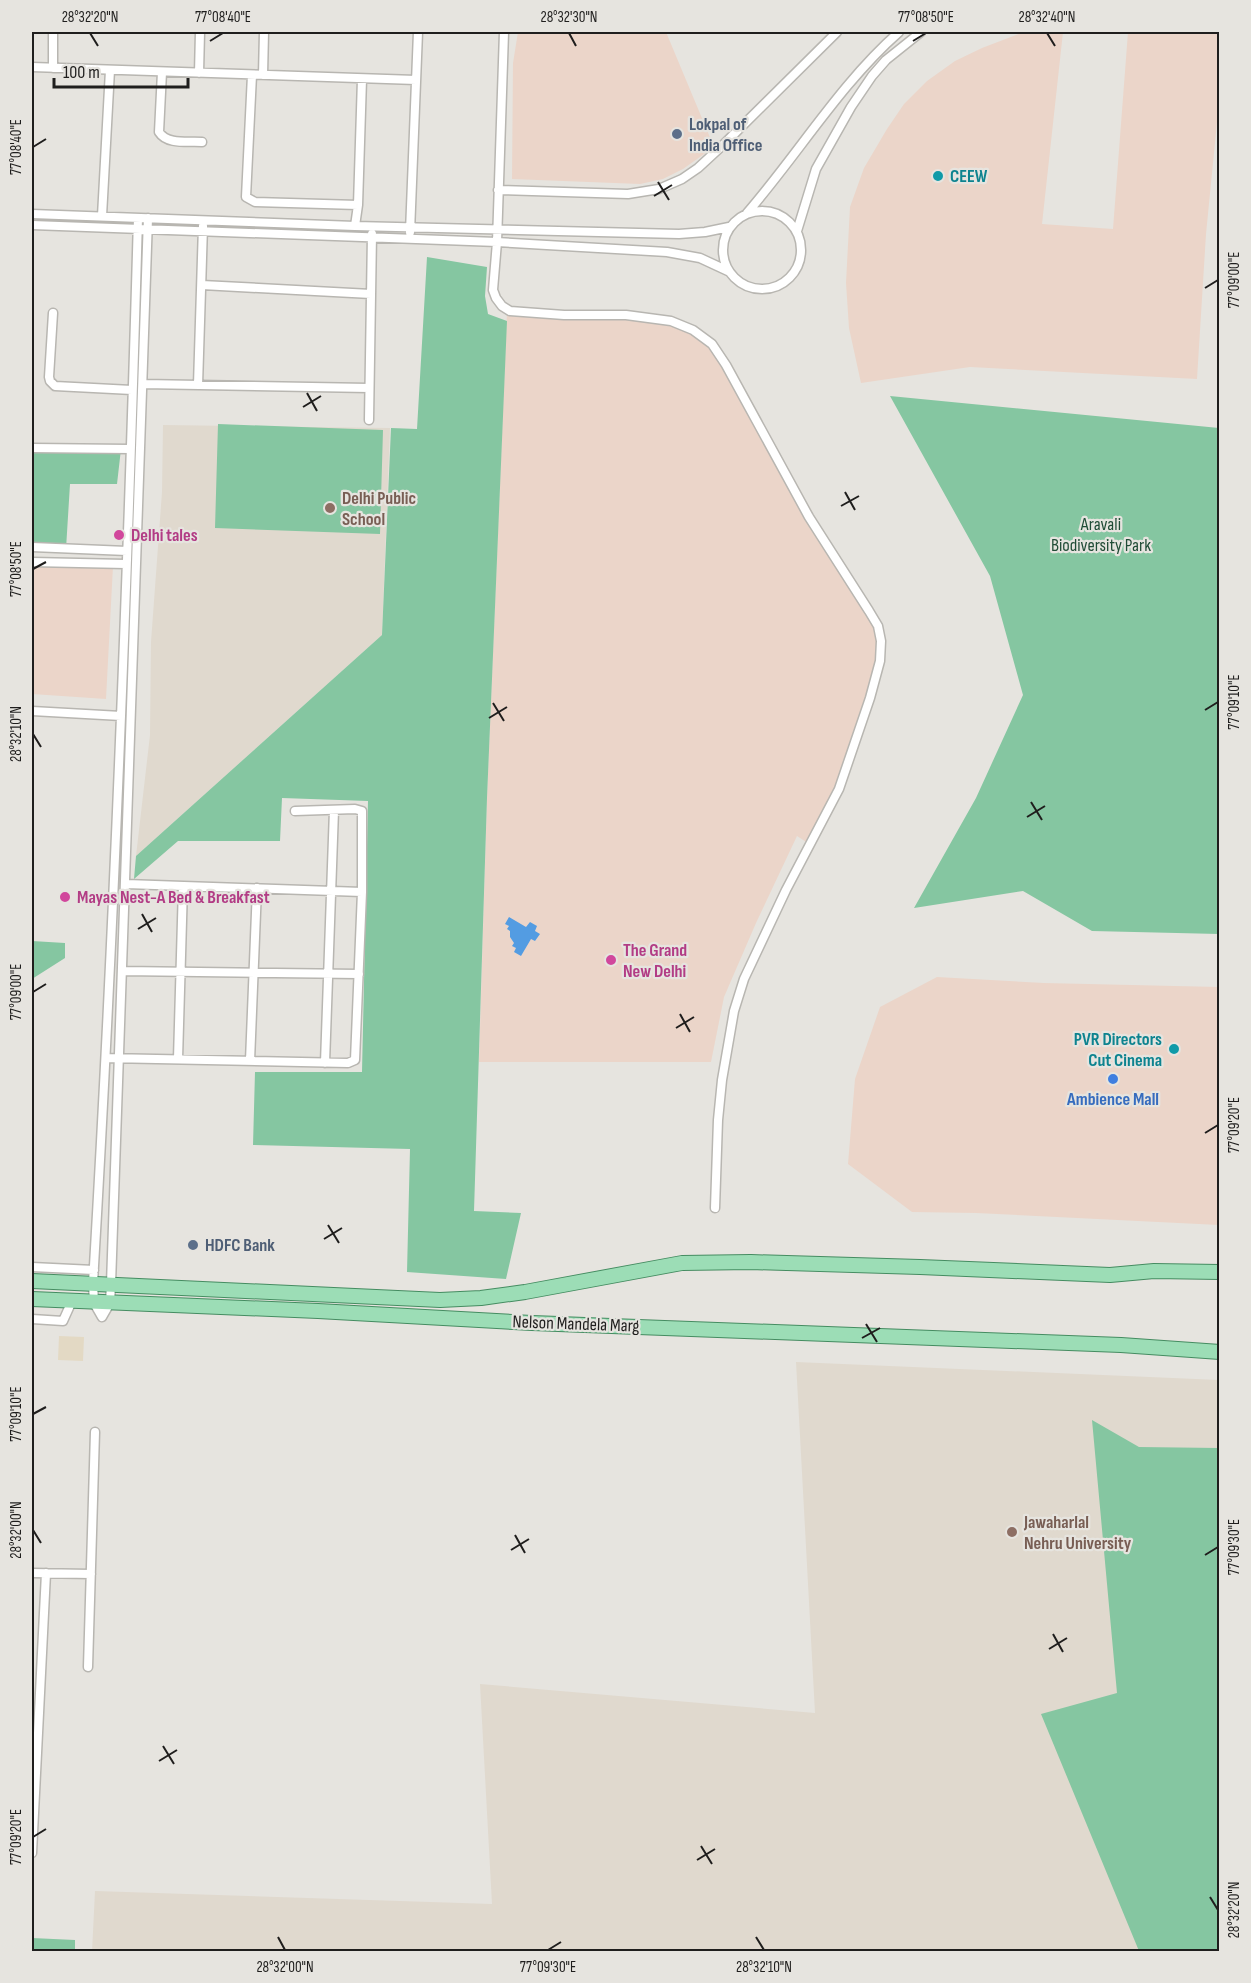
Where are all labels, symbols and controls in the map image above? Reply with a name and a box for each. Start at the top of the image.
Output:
text: 28°32'20"N [62,8,118,27]
text: 77°08'40"E [195,8,251,27]
text: 28°32'30"N [541,8,597,27]
text: 77°08'50"E [898,8,954,27]
text: 28°32'40"N [1019,8,1075,27]
scale bar [54,51,188,89]
text: 100 m [63,62,100,83]
place label: Lokpal of India Office [689,114,762,156]
text: 77°08'40"E [7,119,26,175]
marker: Lokpal of India Office [670,127,684,141]
place label: CEEW [950,166,988,187]
marker: CEEW [931,169,945,183]
text: 77°09'00"E [1225,252,1244,308]
place label: Delhi Public School [342,488,416,530]
marker: Delhi Public School [323,501,337,515]
park label: Aravali Biodiversity Park [1051,514,1151,556]
place label: Delhi tales [131,525,198,546]
marker: Delhi tales [112,528,126,542]
text: 77°08'50"E [7,541,26,597]
text: 77°09'10"E [1225,674,1244,730]
text: 28°32'10"N [7,706,26,762]
place label: Mayas Nest-A Bed & Breakfast [77,887,270,908]
marker: Mayas Nest-A Bed & Breakfast [58,890,72,904]
place label: The Grand New Delhi [623,940,687,982]
marker: The Grand New Delhi [604,953,618,967]
text: 77°09'00"E [7,964,26,1020]
place label: PVR Directors Cut Cinema [1074,1029,1162,1071]
marker: PVR Directors Cut Cinema [1167,1042,1181,1056]
marker: Ambience Mall [1106,1072,1120,1086]
place label: Ambience Mall [1066,1089,1159,1110]
text: 77°09'20"E [1225,1097,1244,1153]
place label: HDFC Bank [205,1235,275,1256]
marker: HDFC Bank [186,1238,200,1252]
street label: Nelson Mandela Marg [512,1311,640,1337]
text: 77°09'10"E [7,1386,26,1442]
text: 28°32'00"N [7,1501,26,1559]
place label: Jawaharlal Nehru University [1023,1512,1132,1554]
text: 77°09'30"E [1225,1519,1244,1575]
marker: Jawaharlal Nehru University [1005,1525,1019,1539]
text: 77°09'20"E [7,1809,26,1865]
text: 28°32'20"N [1225,1882,1244,1938]
text: 28°32'00"N [256,1958,314,1977]
text: 77°09'30"E [520,1958,576,1977]
text: 28°32'10"N [736,1958,792,1977]

